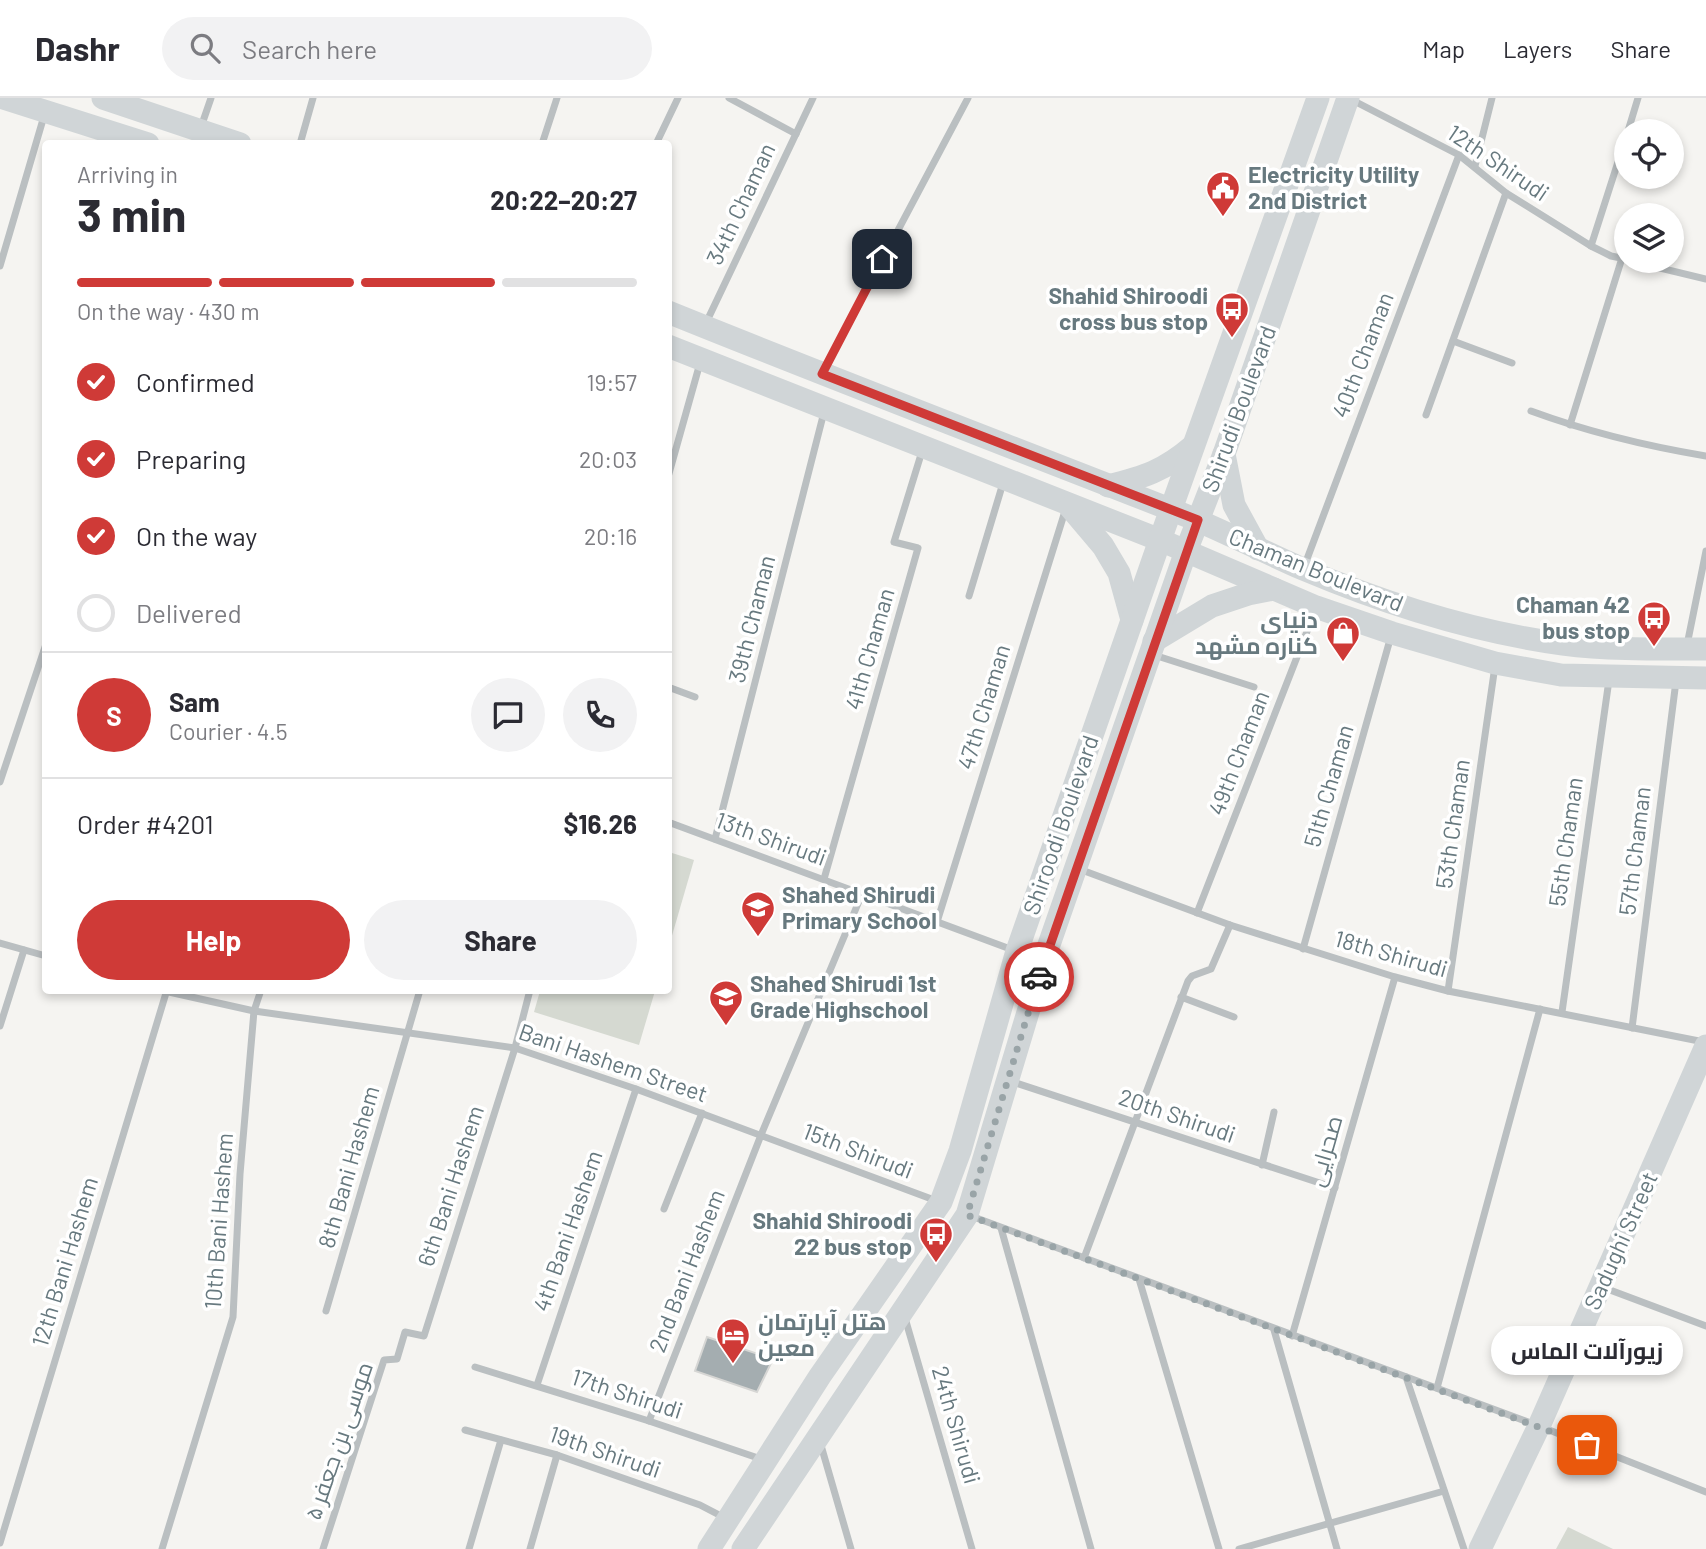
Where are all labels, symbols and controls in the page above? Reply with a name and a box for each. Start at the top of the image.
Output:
search box [162,17,652,80]
text: Dashr [35,28,120,68]
icon: search [186,29,224,67]
text: Search here [242,33,377,64]
text: Map [1422,34,1465,63]
text: Layers [1503,34,1572,63]
text: Share [1610,34,1671,63]
street label: 12th Shirudi [1442,118,1555,206]
map controls [1614,119,1684,273]
button: locate [1614,119,1684,189]
street label: 34th Chaman [700,138,780,269]
text: Arriving in [77,160,178,188]
place label: Electricity Utility 2nd District [1248,160,1420,214]
public building icon: Electricity Utility 2nd District [1204,169,1242,218]
text: 20:22–20:27 [490,184,637,215]
text: 3 min [77,186,186,241]
button: layers [1614,203,1684,273]
pin [852,229,912,289]
icon: home [863,240,901,278]
place label: Shahid Shiroodi cross bus stop [1048,281,1208,335]
street label: 40th Chaman [1325,288,1399,421]
bus stop icon: Shahid Shiroodi cross bus stop [1213,290,1251,339]
text: On the way · 430 m [77,297,259,325]
street label: Shirudi Boulevard [1195,322,1281,496]
icon: check [77,363,115,401]
text: Confirmed [136,366,255,397]
text: 19:57 [586,368,637,396]
icon: check [77,440,115,478]
text: Preparing [136,443,246,474]
text: 20:03 [579,445,637,473]
icon: check [77,517,115,555]
text: On the way [136,520,257,551]
street label: Chaman Boulevard [1225,521,1408,617]
text: 20:16 [584,522,637,550]
street label: 39th Chaman [722,552,780,685]
street label: 41th Chaman [838,585,900,713]
place label: Chaman 42 bus stop [1516,590,1630,644]
text: Delivered [136,597,242,628]
bus stop icon: Chaman 42 bus stop [1635,599,1673,648]
place label: دنیای کناره مشهد [1195,605,1318,660]
shop icon: دنیای کناره مشهد [1324,614,1362,663]
street label: 47th Chaman [951,641,1015,773]
button: chat [471,678,545,752]
button: phone [563,678,637,752]
text: Sam [169,686,220,717]
street label: 49th Chaman [1201,686,1275,819]
text: S [106,700,122,731]
text: Courier · 4.5 [169,717,288,745]
street label: 51th Chaman [1297,721,1359,850]
street label: Shiroodi Boulevard [1016,731,1104,918]
street label: 53th Chaman [1429,757,1475,890]
street label: 55th Chaman [1542,775,1588,908]
street label: 57th Chaman [1612,785,1656,917]
street label: 13th Shirudi [712,805,831,871]
text: Order #4201 [77,808,214,839]
text: $16.26 [563,808,637,839]
place label: Shahed Shirudi Primary School [782,880,937,934]
school or university icon: Shahed Shirudi Primary School [739,889,777,938]
button: Help [77,900,350,980]
button: Share [364,900,637,980]
street label: 18th Shirudi [1332,924,1451,983]
courier [1004,942,1074,1012]
icon: car [1020,958,1058,996]
place label: Shahed Shirudi 1st Grade Highschool [750,969,936,1023]
school or university icon: Shahed Shirudi 1st Grade Highschool [707,978,745,1027]
street label: Bani Hashem Street [515,1017,711,1107]
street label: 8th Bani Hashem [311,1082,385,1251]
street label: 20th Shirudi [1115,1082,1239,1148]
street label: 6th Bani Hashem [411,1102,489,1270]
street label: صحرایی [1301,1112,1348,1190]
street label: 15th Shirudi [799,1116,918,1184]
street label: 10th Bani Hashem [198,1132,238,1310]
street label: 4th Bani Hashem [526,1147,608,1315]
street label: Sadughi Street [1577,1167,1663,1314]
street label: 12th Bani Hashem [25,1173,103,1350]
street label: 2nd Bani Hashem [642,1185,730,1356]
place label: Shahid Shiroodi 22 bus stop [752,1206,912,1260]
bus stop icon: Shahid Shiroodi 22 bus stop [917,1215,955,1264]
place label: هتل آپارتمان معین [758,1307,887,1362]
hotel icon: هتل آپارتمان معین [714,1316,752,1365]
callout: زیورآلات الماس [1491,1326,1683,1375]
text: زیورآلات الماس [1511,1336,1663,1364]
street label: موسی بن جعفر ۵ [298,1358,379,1524]
street label: 17th Shirudi [568,1362,686,1424]
street label: 24th Shirudi [927,1363,987,1487]
pin [1557,1415,1617,1475]
street label: 19th Shirudi [546,1419,665,1483]
icon: bag [1568,1426,1606,1464]

